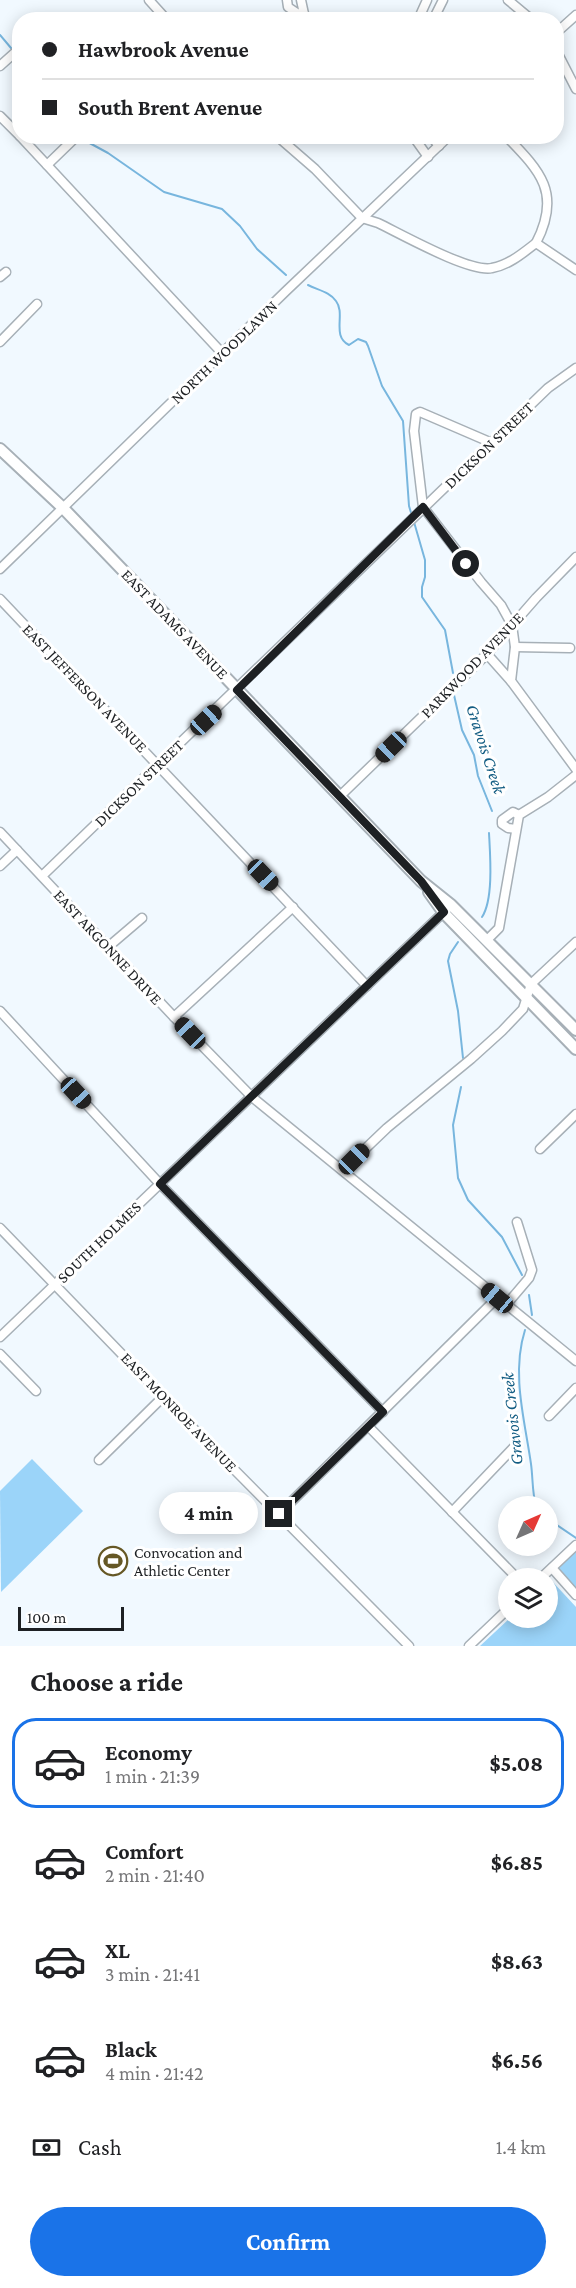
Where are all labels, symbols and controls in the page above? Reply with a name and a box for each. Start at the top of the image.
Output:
text: Hawbrook Avenue [78,37,249,62]
text: South Brent Avenue [78,95,262,120]
street label: NORTH WOODLAWN [168,297,280,407]
street label: DICKSON STREET [441,398,537,492]
route start [452,550,479,577]
street label: EAST ADAMS AVENUE [118,566,232,682]
street label: PARKWOOD AVENUE [417,609,527,721]
street label: EAST JEFFERSON AVENUE [19,620,151,757]
car [187,701,225,739]
water label: Gravois Creek [462,702,510,797]
car [372,728,410,766]
street label: DICKSON STREET [91,736,187,830]
car [244,856,282,894]
street label: EAST ARGONNE DRIVE [51,886,166,1008]
car [171,1014,209,1052]
car [57,1074,95,1112]
car [335,1140,373,1178]
street label: SOUTH HOLMES [54,1198,144,1286]
car [477,1280,517,1316]
street label: EAST MONROE AVENUE [118,1349,240,1475]
water label: Gravois Creek [497,1371,527,1466]
callout: 4 min [159,1493,258,1535]
north arrow [498,1496,558,1556]
map controls [498,1496,558,1628]
route end [265,1500,292,1527]
text: 4 min [184,1502,233,1524]
place label: Convocation and Athletic Center [134,1544,243,1579]
sports icon: Convocation and Athletic Center [97,1545,129,1577]
button: layers [498,1568,558,1628]
scale bar [18,1604,124,1632]
text: 100 m [27,1609,66,1626]
text: Choose a ride [30,1667,183,1697]
icon: car [33,1736,87,1790]
text: Economy [105,1740,192,1765]
text: $5.08 [490,1751,543,1776]
text: 1 min · 21:39 [105,1765,200,1787]
icon: car [33,1835,87,1889]
text: Comfort [105,1839,183,1864]
text: $6.85 [491,1850,543,1875]
text: 2 min · 21:40 [105,1864,205,1886]
icon: car [33,1934,87,1988]
text: XL [105,1938,130,1963]
text: $8.63 [491,1949,543,1974]
text: 3 min · 21:41 [105,1963,200,1985]
icon: car [33,2033,87,2087]
text: Black [105,2037,157,2062]
text: $6.56 [491,2048,543,2073]
text: 4 min · 21:42 [105,2062,204,2084]
icon: cash [30,2131,63,2164]
text: Cash [78,2135,122,2160]
text: 1.4 km [496,2136,546,2158]
button: Confirm [30,2207,546,2276]

